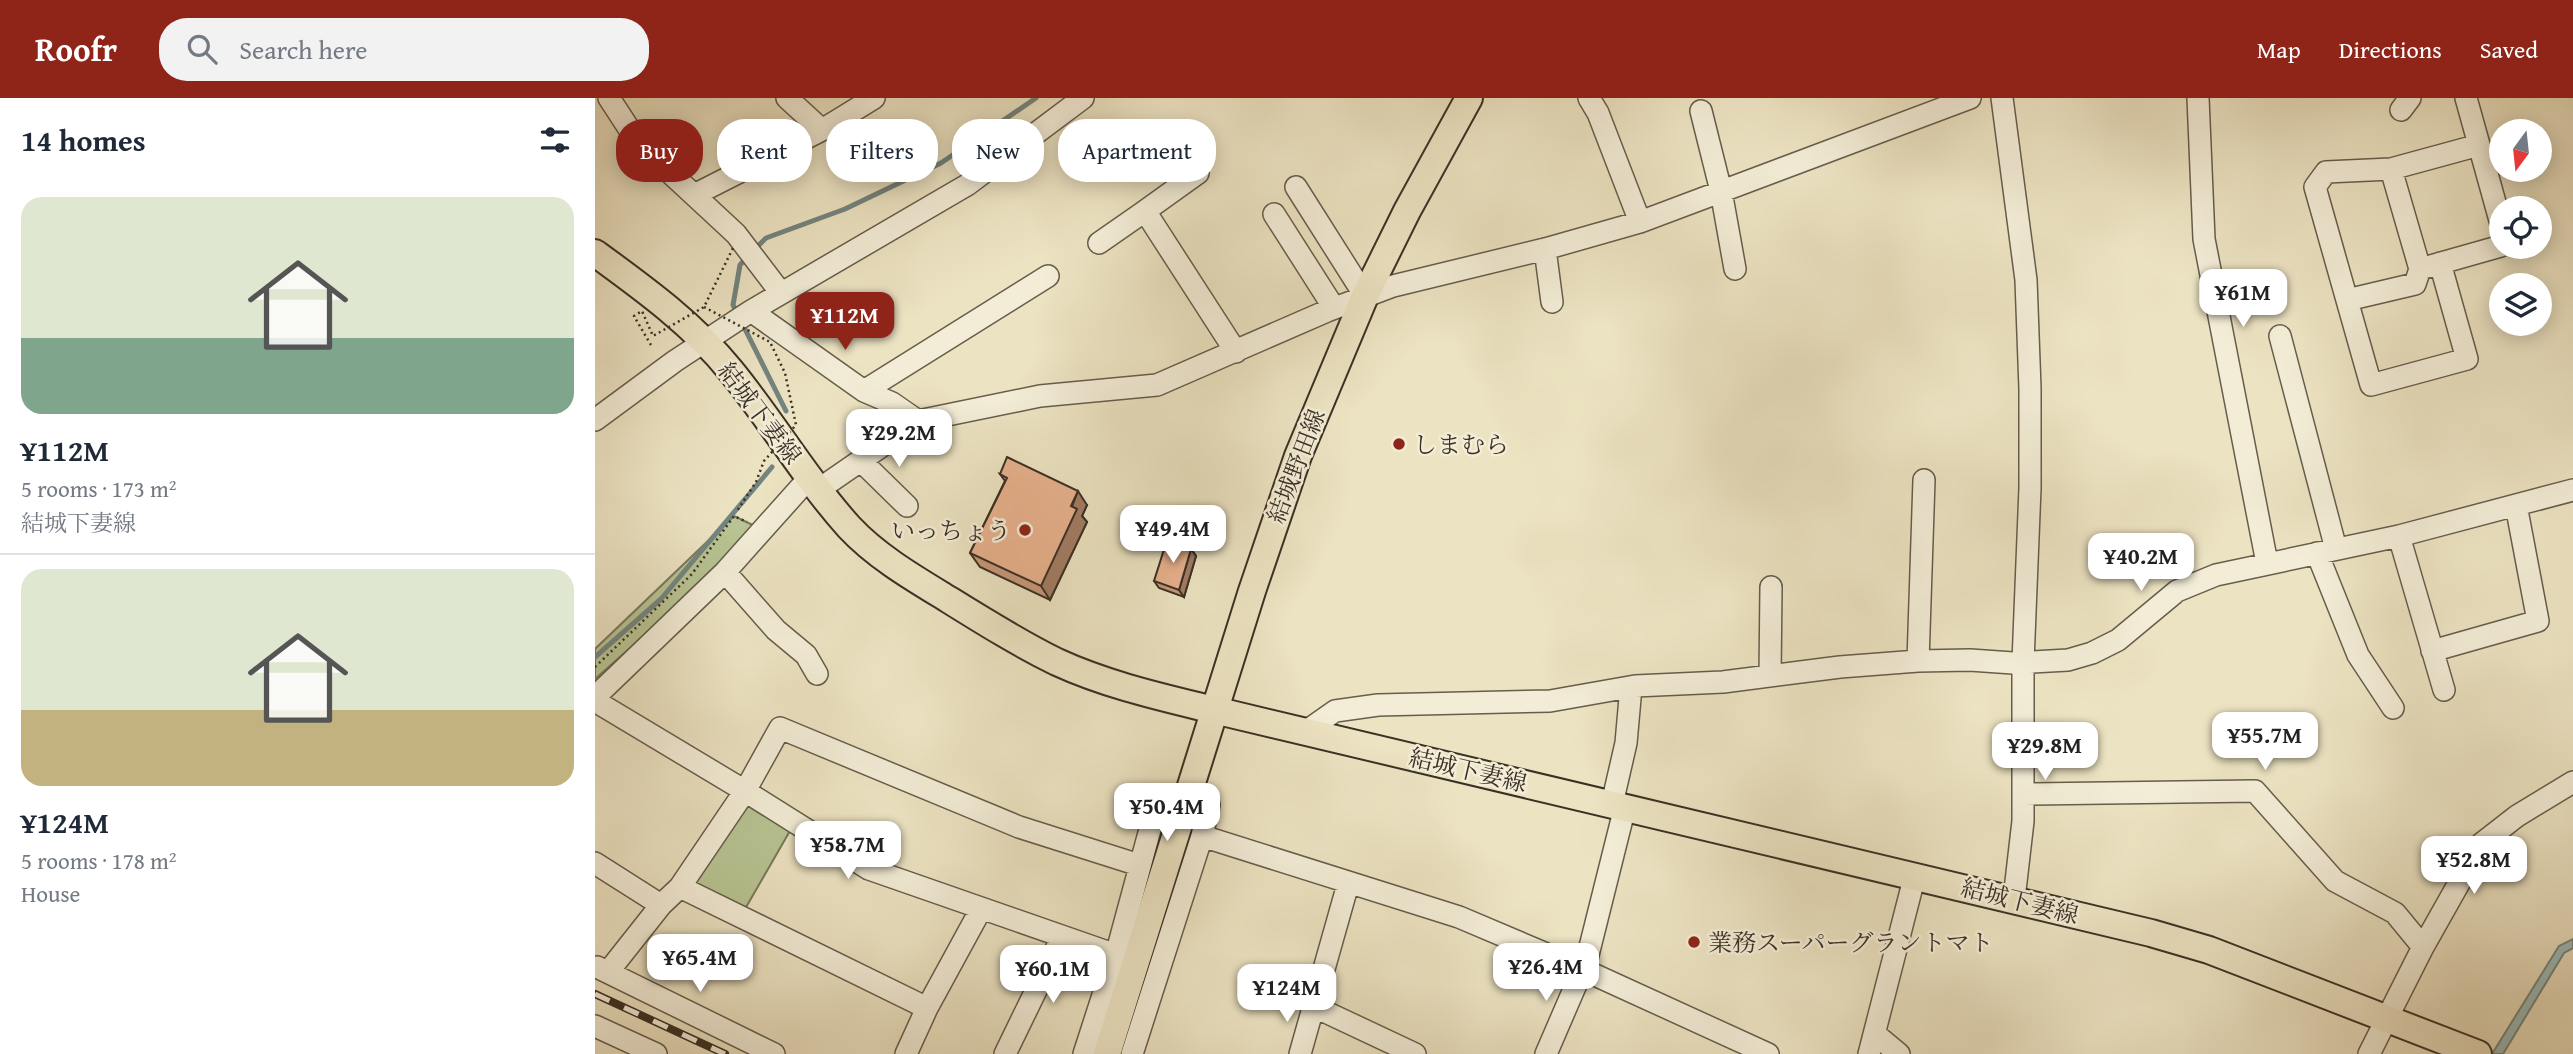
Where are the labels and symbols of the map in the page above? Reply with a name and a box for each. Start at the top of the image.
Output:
north arrow [2489,119,2551,182]
pin: ¥61M [2202,270,2284,329]
pin: ¥112M [796,292,894,352]
street label: 結城下妻線 [710,355,810,471]
street label: 結城野田線 [1258,404,1334,528]
pin: ¥29.2M [842,410,956,469]
place label: しまむら [1413,427,1509,462]
marker: しまむら [1391,436,1407,452]
pin: ¥49.4M [1116,505,1230,565]
place label: いっちょう [891,513,1011,548]
marker: いっちょう [1017,522,1033,538]
pin: ¥40.2M [2084,533,2198,593]
pin: ¥55.7M [2208,712,2322,772]
pin: ¥29.8M [1988,722,2102,782]
street label: 結城下妻線 [1406,739,1530,801]
pin: ¥50.4M [1110,784,1224,843]
pin: ¥58.7M [791,822,905,881]
pin: ¥52.8M [2417,836,2531,896]
street label: 結城下妻線 [1958,870,2082,932]
place label: 業務スーパーグラントマト [1708,925,1994,960]
pin: ¥65.4M [643,934,757,994]
marker: 業務スーパーグラントマト [1686,934,1702,950]
pin: ¥26.4M [1489,944,1603,1003]
pin: ¥60.1M [996,946,1110,1005]
pin: ¥124M [1238,964,1336,1024]

